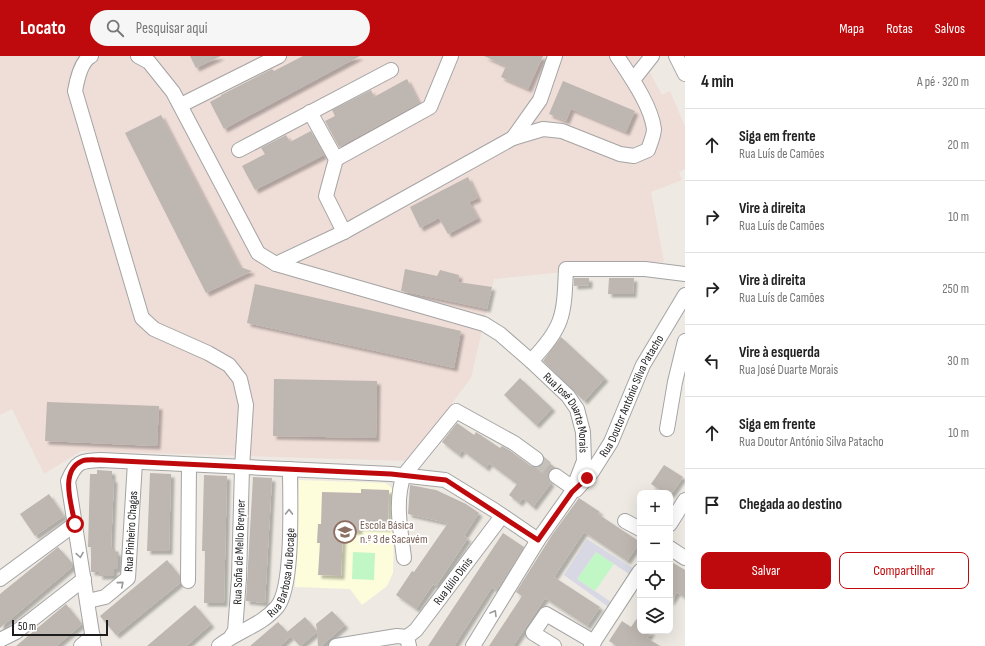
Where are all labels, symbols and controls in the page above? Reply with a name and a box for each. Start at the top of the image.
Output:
search box [90,10,370,46]
text: Locato [20,17,66,40]
icon: search [104,17,126,39]
text: Pesquisar aqui [136,19,208,38]
text: Mapa [839,20,864,37]
text: Rotas [886,20,913,37]
text: Salvos [935,20,965,37]
text: 4 min [701,72,734,92]
text: A pé · 320 m [917,74,969,90]
text: Siga em frente [739,127,816,146]
icon: ahead [701,134,723,156]
text: 20 m [947,137,969,153]
text: Rua Luís de Camões [739,146,824,162]
text: Vire à direita [739,199,806,218]
icon: right [701,206,723,228]
text: 10 m [948,209,969,225]
text: Rua Luís de Camões [739,218,824,234]
text: Vire à direita [739,271,806,290]
icon: right [701,278,723,300]
text: 250 m [942,281,969,297]
text: Rua Luís de Camões [739,290,824,306]
street label: Rua Doutor António Silva Patacho [596,332,667,460]
text: Vire à esquerda [739,343,820,362]
icon: left [701,350,723,372]
text: 30 m [947,353,969,369]
text: Rua José Duarte Morais [739,362,838,378]
street label: Rua José Duarte Morais [540,369,591,453]
text: Siga em frente [739,415,816,434]
icon: ahead [701,422,723,444]
text: 10 m [948,425,969,441]
text: Rua Doutor António Silva Patacho [739,434,884,450]
route end [578,469,596,487]
street label: Rua Pinheiro Chagas [121,490,141,572]
map controls [637,490,673,634]
button: + [637,490,673,526]
icon: arrive [701,494,723,516]
text: Chegada ao destino [739,495,842,514]
street label: Rua Sofia de Mello Breyner [230,499,249,605]
one-way arrow [285,509,294,515]
route start [66,515,84,533]
place label: Escola Básica n.º 3 de Sacavém [360,518,428,547]
school or university icon: Escola Básica n.º 3 de Sacavém [332,519,358,545]
button: − [637,526,673,562]
street label: Rua Barbosa du Bocage [264,528,298,621]
one-way arrow [75,552,84,558]
button: Salvar [701,552,831,589]
button: Compartilhar [839,552,969,589]
street label: Rua Júlio Dinis [430,554,476,608]
button: locate [637,562,673,598]
one-way arrow [116,581,124,588]
button: layers [637,598,673,634]
one-way arrow [489,610,496,617]
scale bar [12,618,108,637]
text: 50 m [18,620,36,633]

